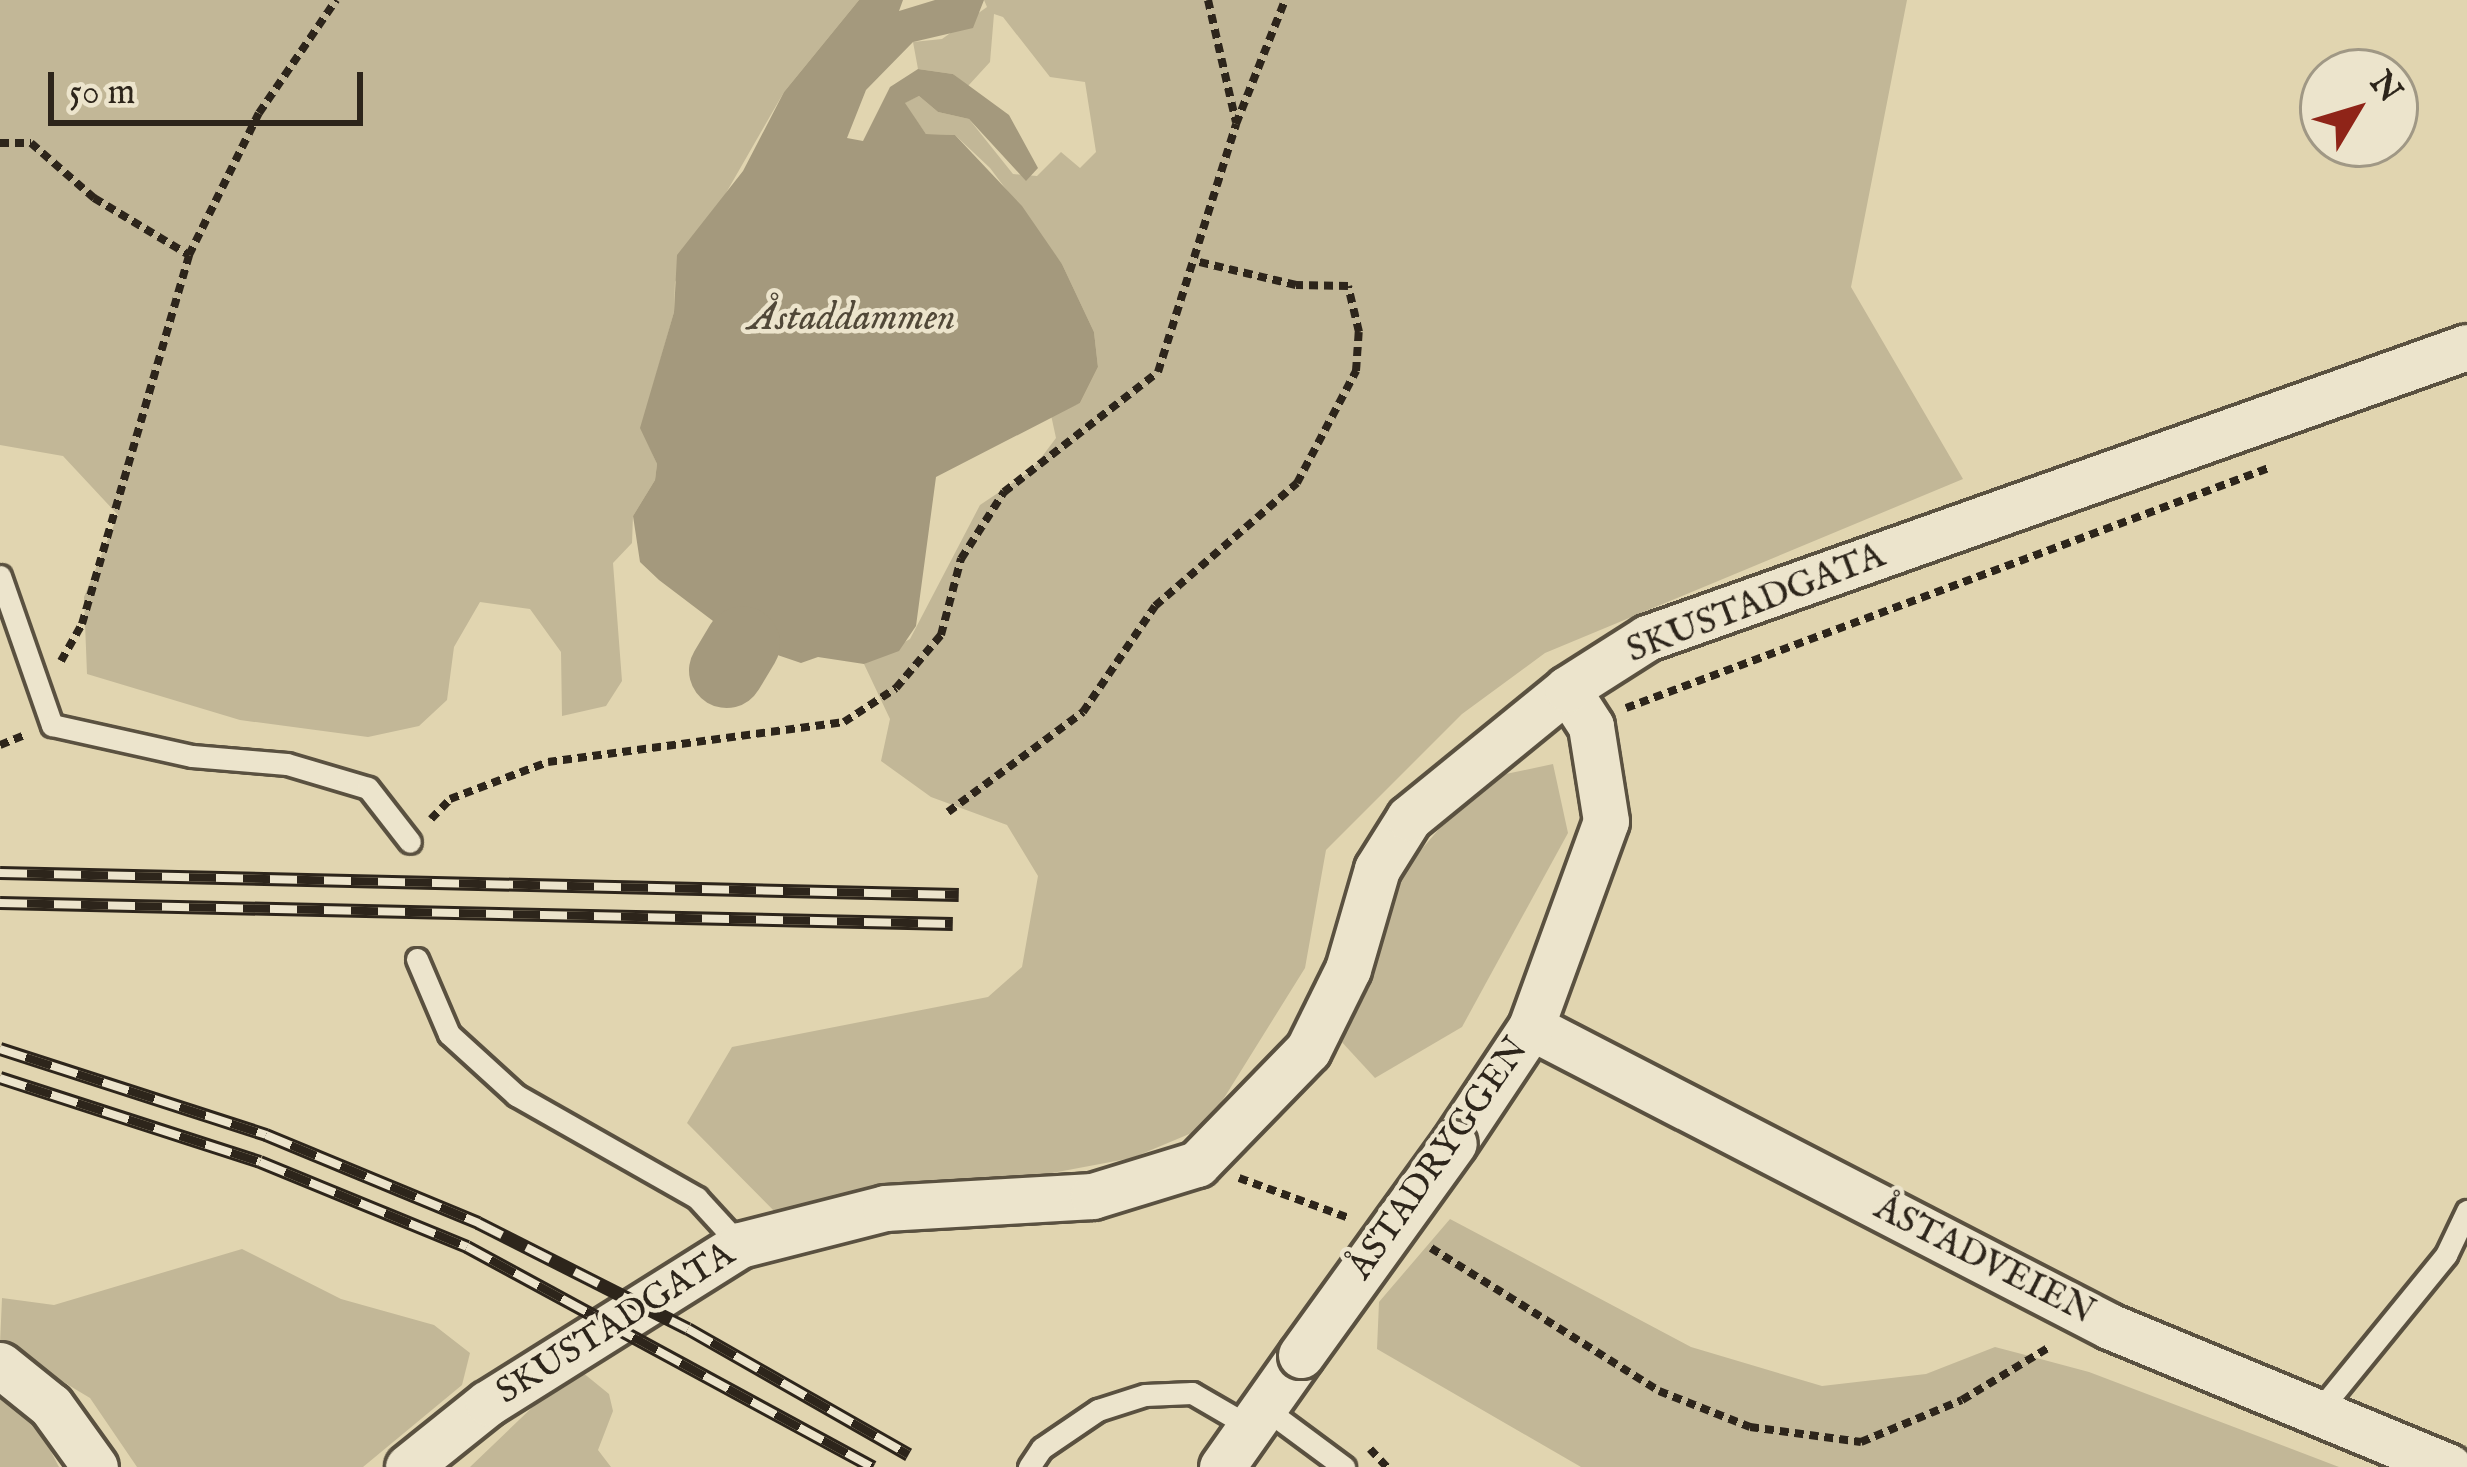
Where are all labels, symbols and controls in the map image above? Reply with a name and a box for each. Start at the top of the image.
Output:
scale bar [54,48,369,122]
north arrow [2299,48,2419,168]
text: N [2360,64,2410,112]
text: 50 m [69,70,135,116]
water label: Åstaddammen [748,296,956,342]
street label: SKUSTADGATA [1621,535,1891,673]
street label: ÅSTADRYGGEN [1340,1030,1538,1288]
street label: ÅSTADVEIEN [1867,1187,2101,1335]
street label: SKUSTADGATA [489,1233,743,1415]

